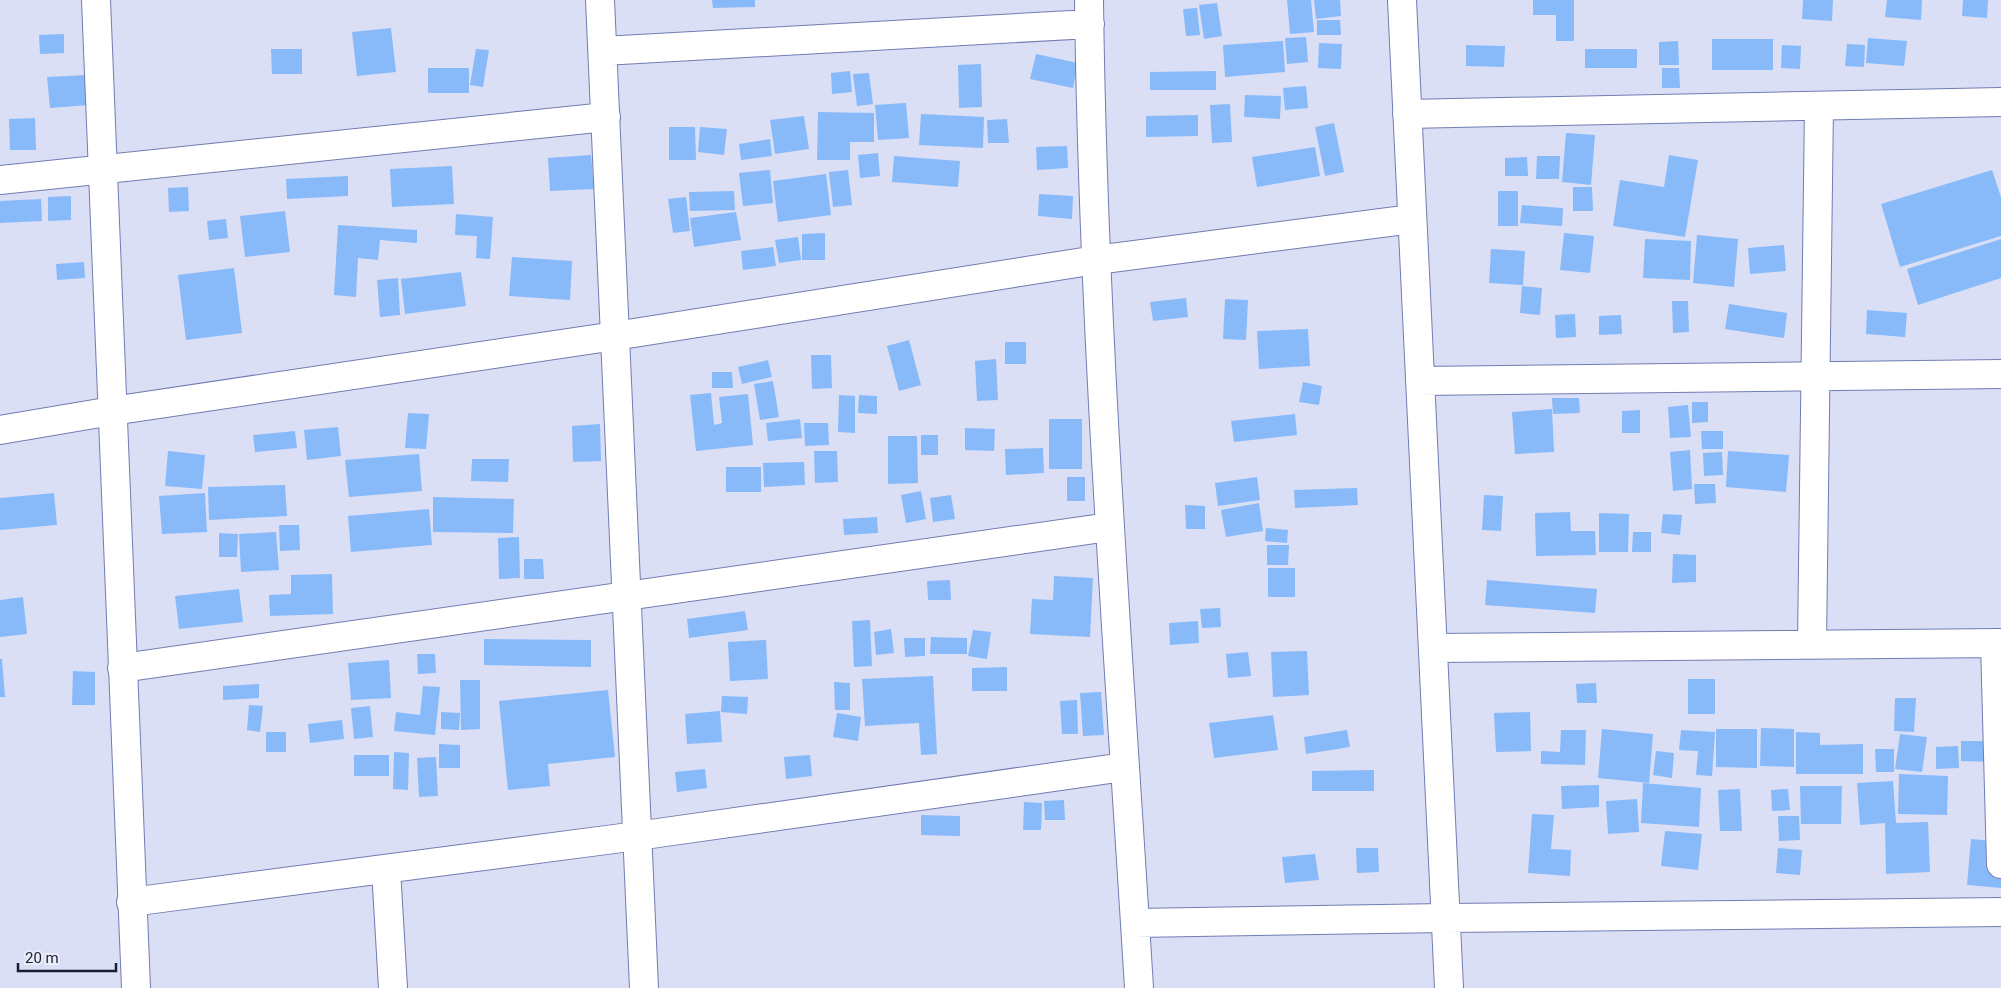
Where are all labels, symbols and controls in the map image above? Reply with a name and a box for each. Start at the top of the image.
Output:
scale bar [18,940,115,972]
text: 20 m [25,949,59,967]

